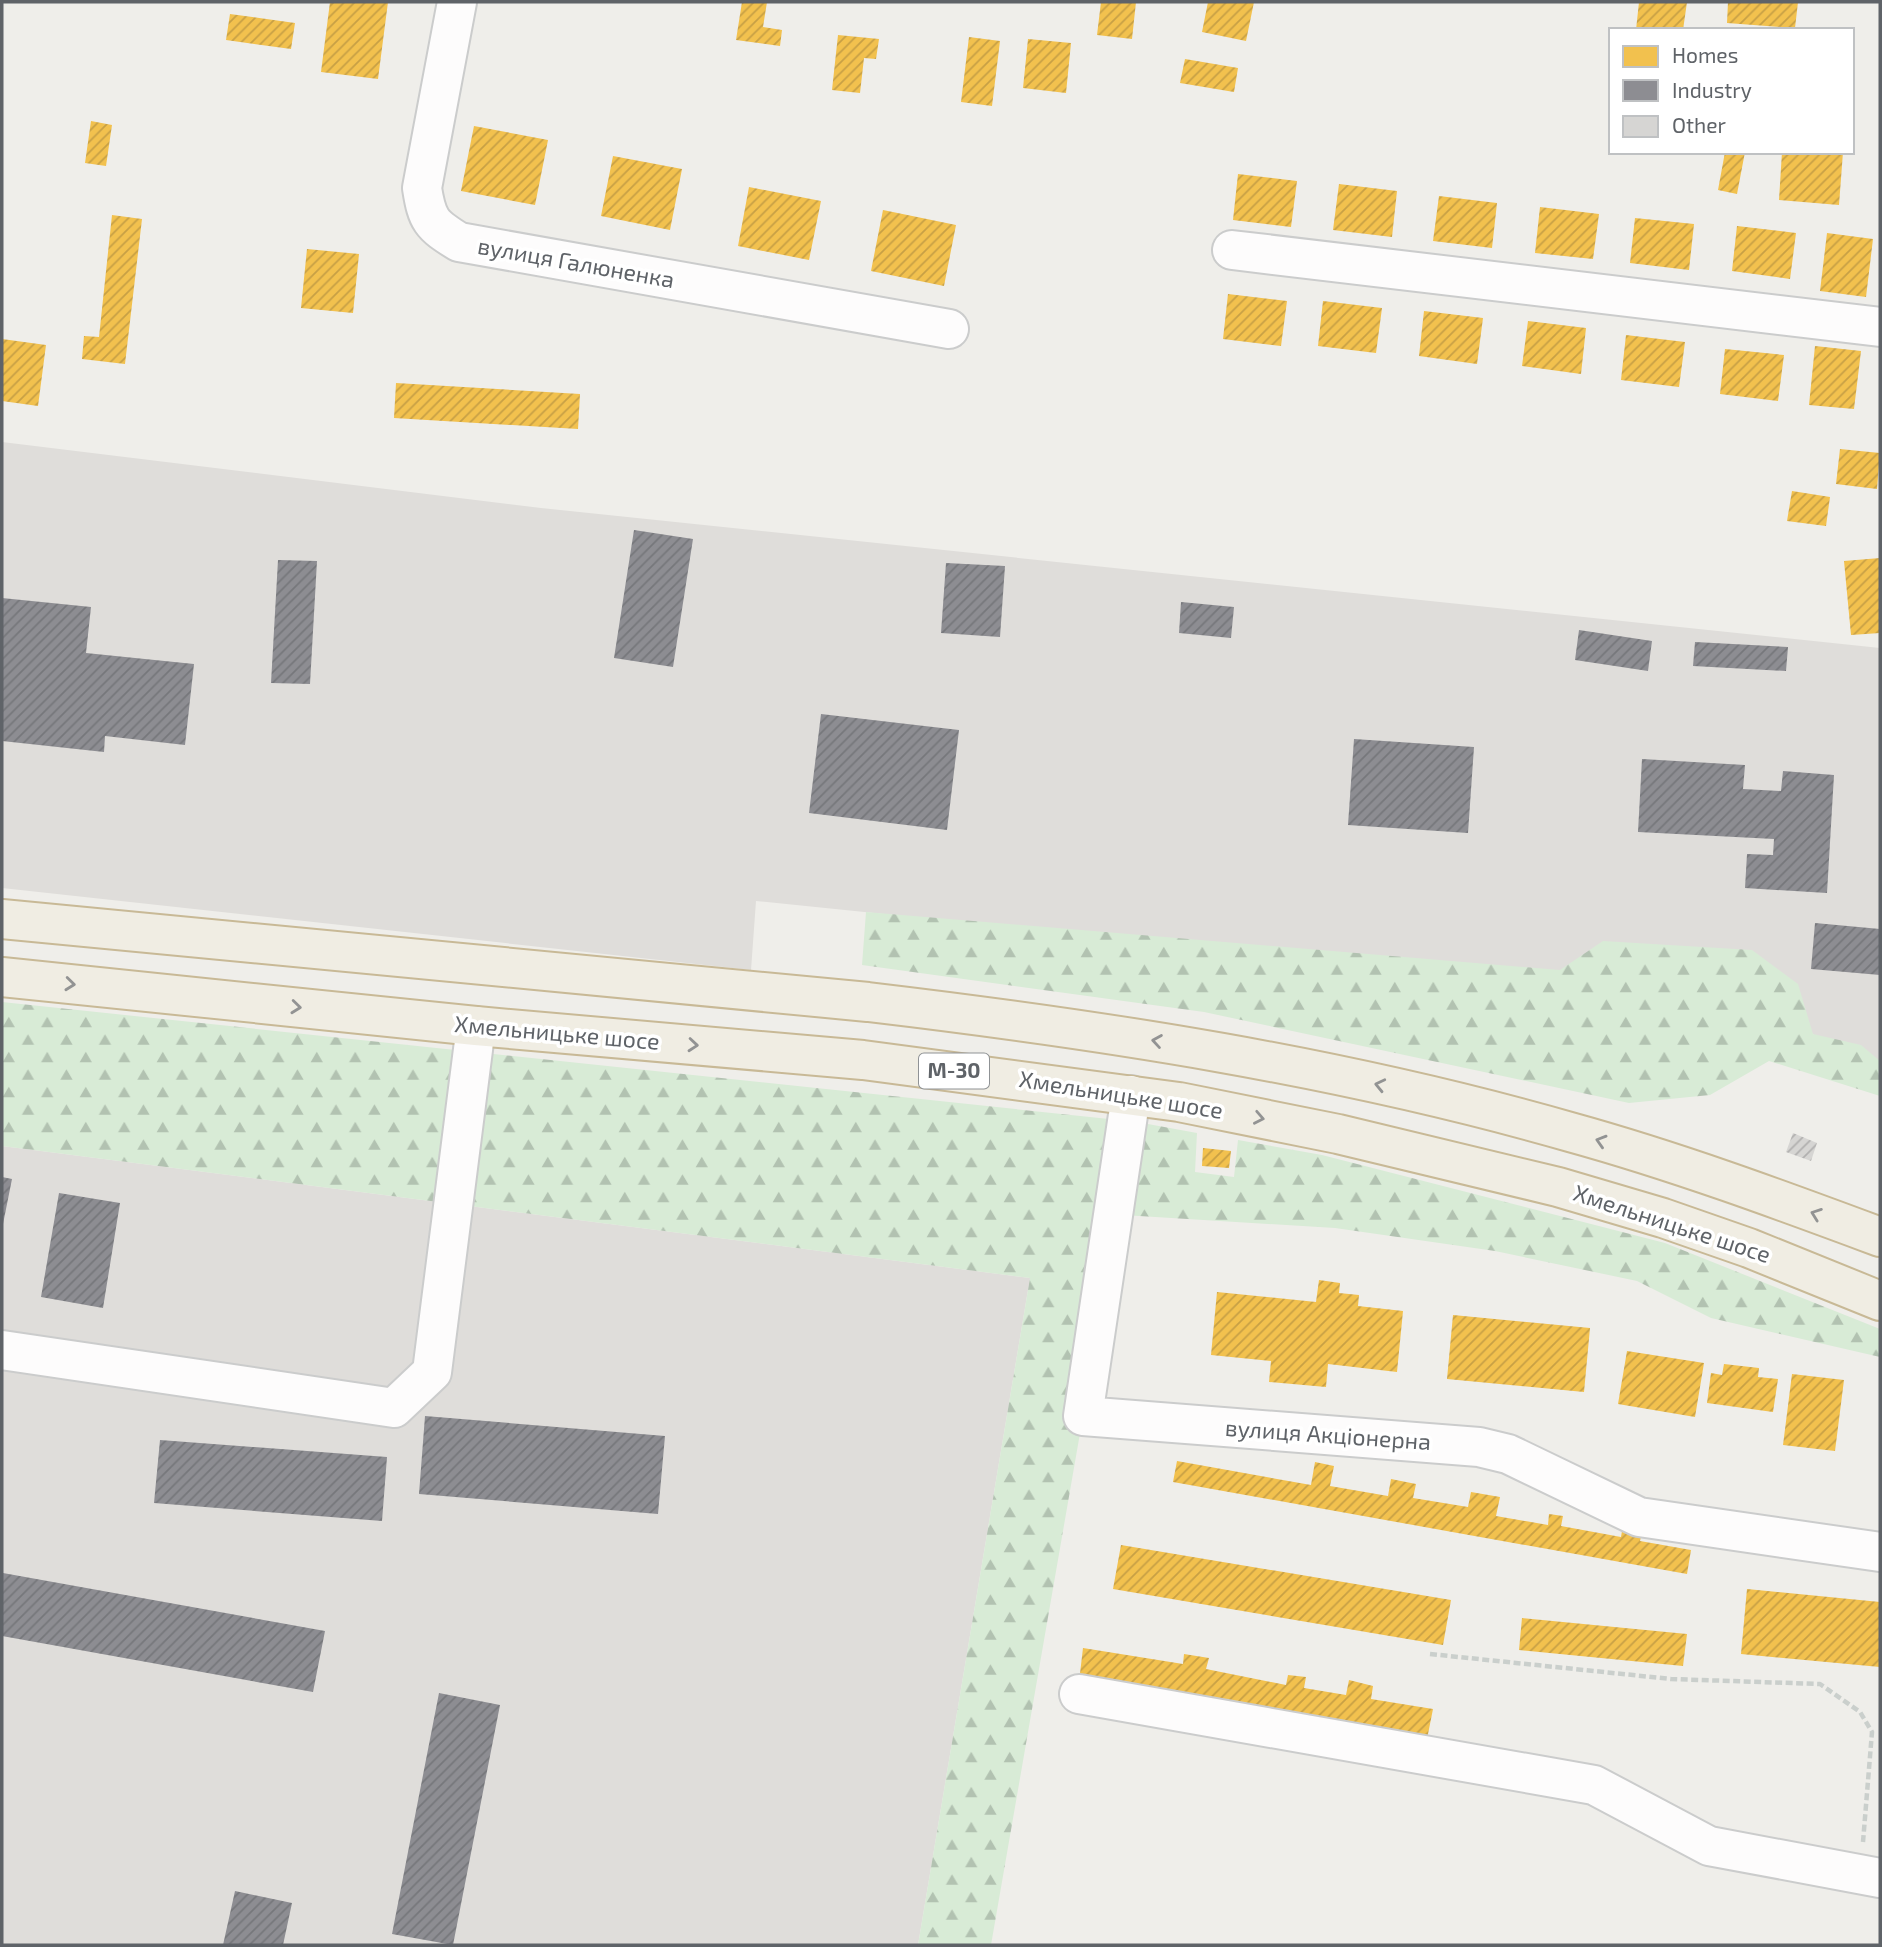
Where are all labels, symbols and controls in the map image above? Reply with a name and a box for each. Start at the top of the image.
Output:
legend [1609,28,1854,154]
text: Homes [1672,42,1738,67]
text: Industry [1672,77,1752,102]
text: Other [1672,112,1727,137]
street label: вулиця Галюненка [475,231,677,294]
one-way arrow [64,976,75,991]
one-way arrow [291,999,302,1014]
street label: Хмельницьке шосе [453,1009,661,1055]
one-way arrow [1151,1034,1163,1049]
one-way arrow [688,1037,699,1052]
road number: М-30 [919,1054,989,1088]
street label: Хмельницьке шосе [1017,1064,1225,1124]
one-way arrow [1374,1079,1386,1093]
one-way arrow [1253,1109,1265,1124]
one-way arrow [1595,1135,1607,1149]
street label: Хмельницьке шосе [1570,1178,1775,1268]
one-way arrow [1811,1208,1823,1222]
street label: вулиця Акціонерна [1224,1413,1432,1456]

